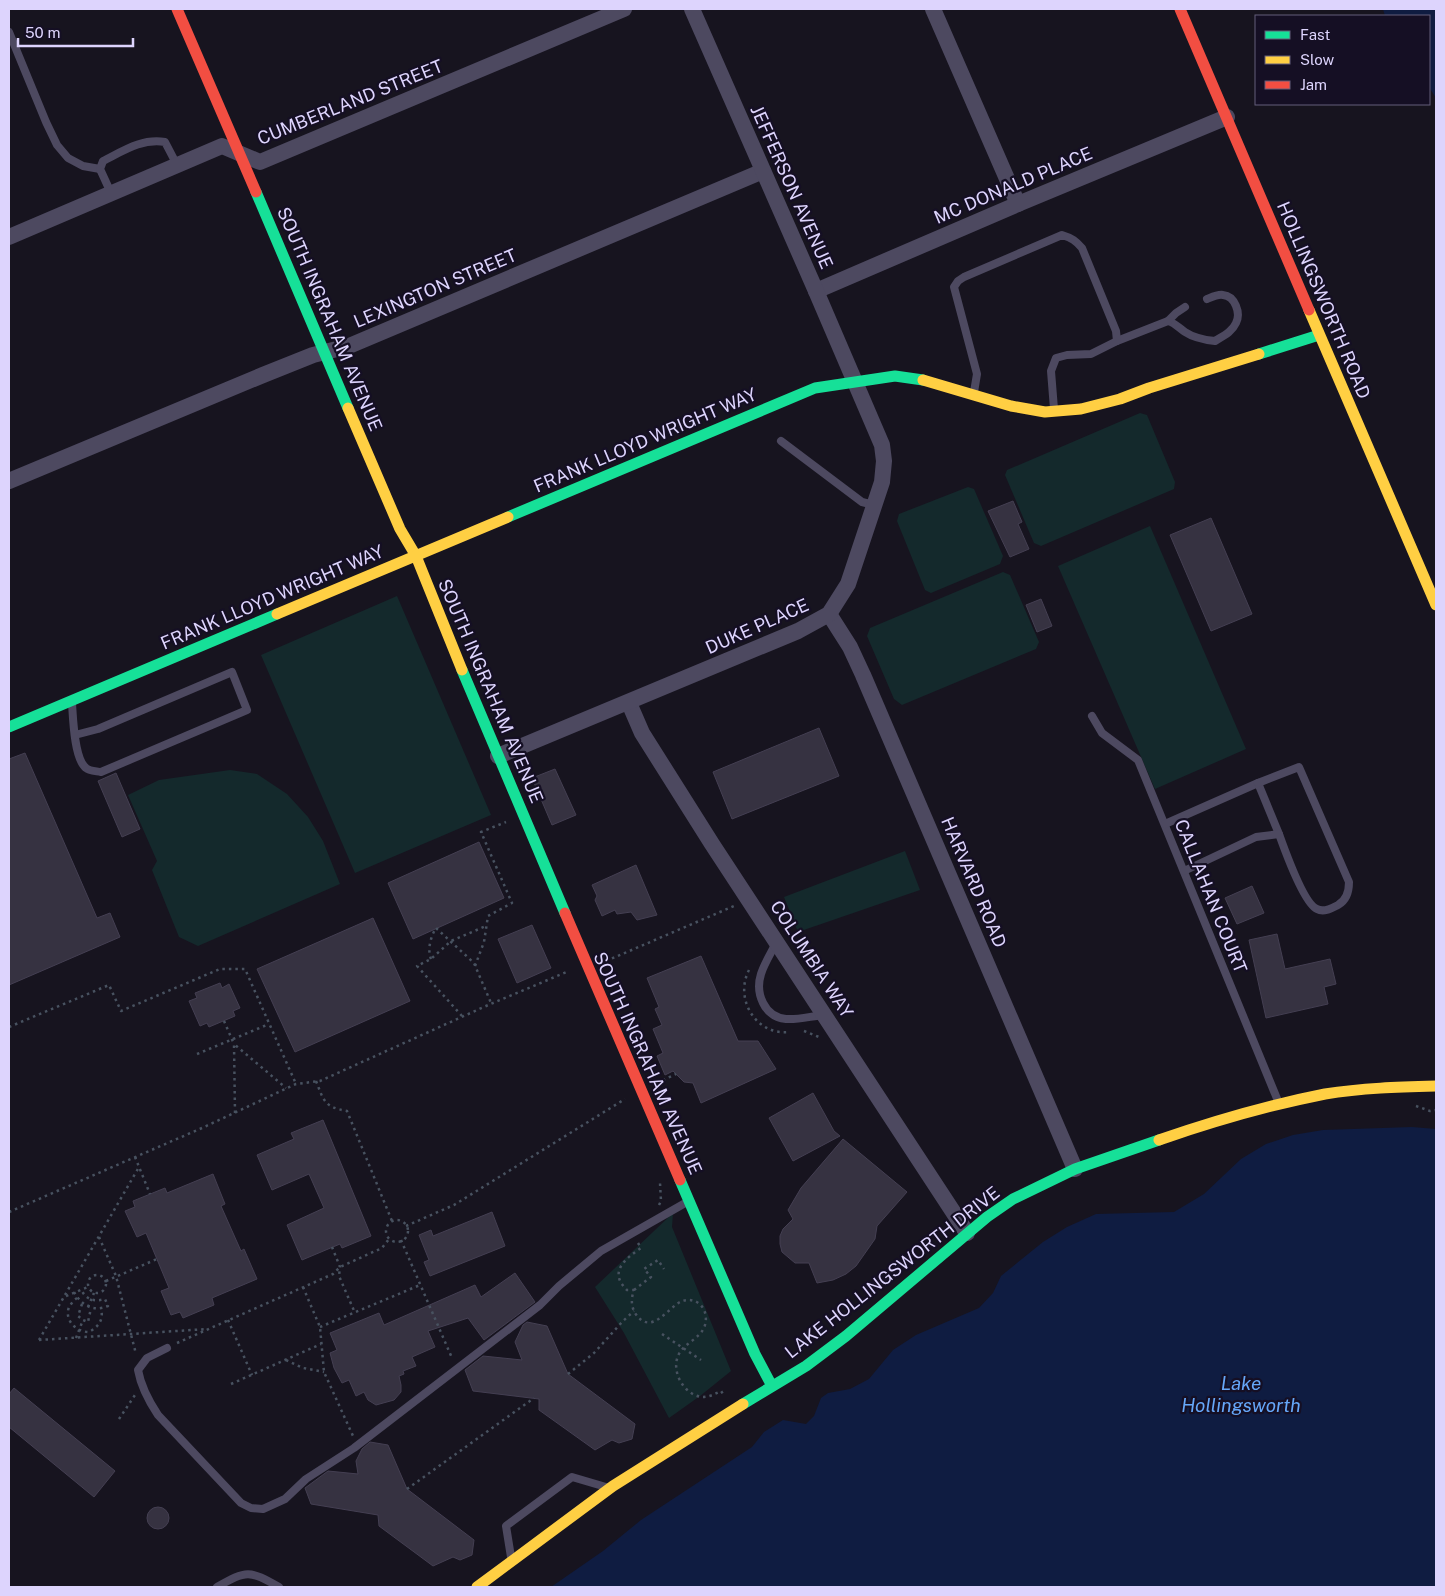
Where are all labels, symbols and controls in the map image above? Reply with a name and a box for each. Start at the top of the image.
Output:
scale bar [18,15,132,47]
legend [1255,15,1430,105]
text: 50 m [25,24,60,41]
text: Fast [1300,26,1330,43]
text: Slow [1300,51,1335,68]
street label: CUMBERLAND STREET [254,55,446,149]
text: Jam [1300,76,1327,93]
street label: JEFFERSON AVENUE [746,102,838,272]
street label: MC DONALD PLACE [931,142,1095,228]
street label: HOLLINGSWORTH ROAD [1273,198,1375,402]
street label: SOUTH INGRAHAM AVENUE [273,204,387,434]
street label: LEXINGTON STREET [350,244,520,332]
street label: FRANK LLOYD WRIGHT WAY [530,383,760,497]
street label: FRANK LLOYD WRIGHT WAY [157,540,387,654]
street label: SOUTH INGRAHAM AVENUE [434,576,548,806]
street label: DUKE PLACE [702,594,812,658]
street label: HARVARD ROAD [937,813,1011,951]
street label: CALLAHAN COURT [1171,816,1252,976]
street label: COLUMBIA WAY [766,896,858,1022]
street label: SOUTH INGRAHAM AVENUE [589,948,707,1178]
street label: LAKE HOLLINGSWORTH DRIVE [781,1182,1003,1362]
water label: Lake Hollingsworth [1181,1372,1301,1416]

